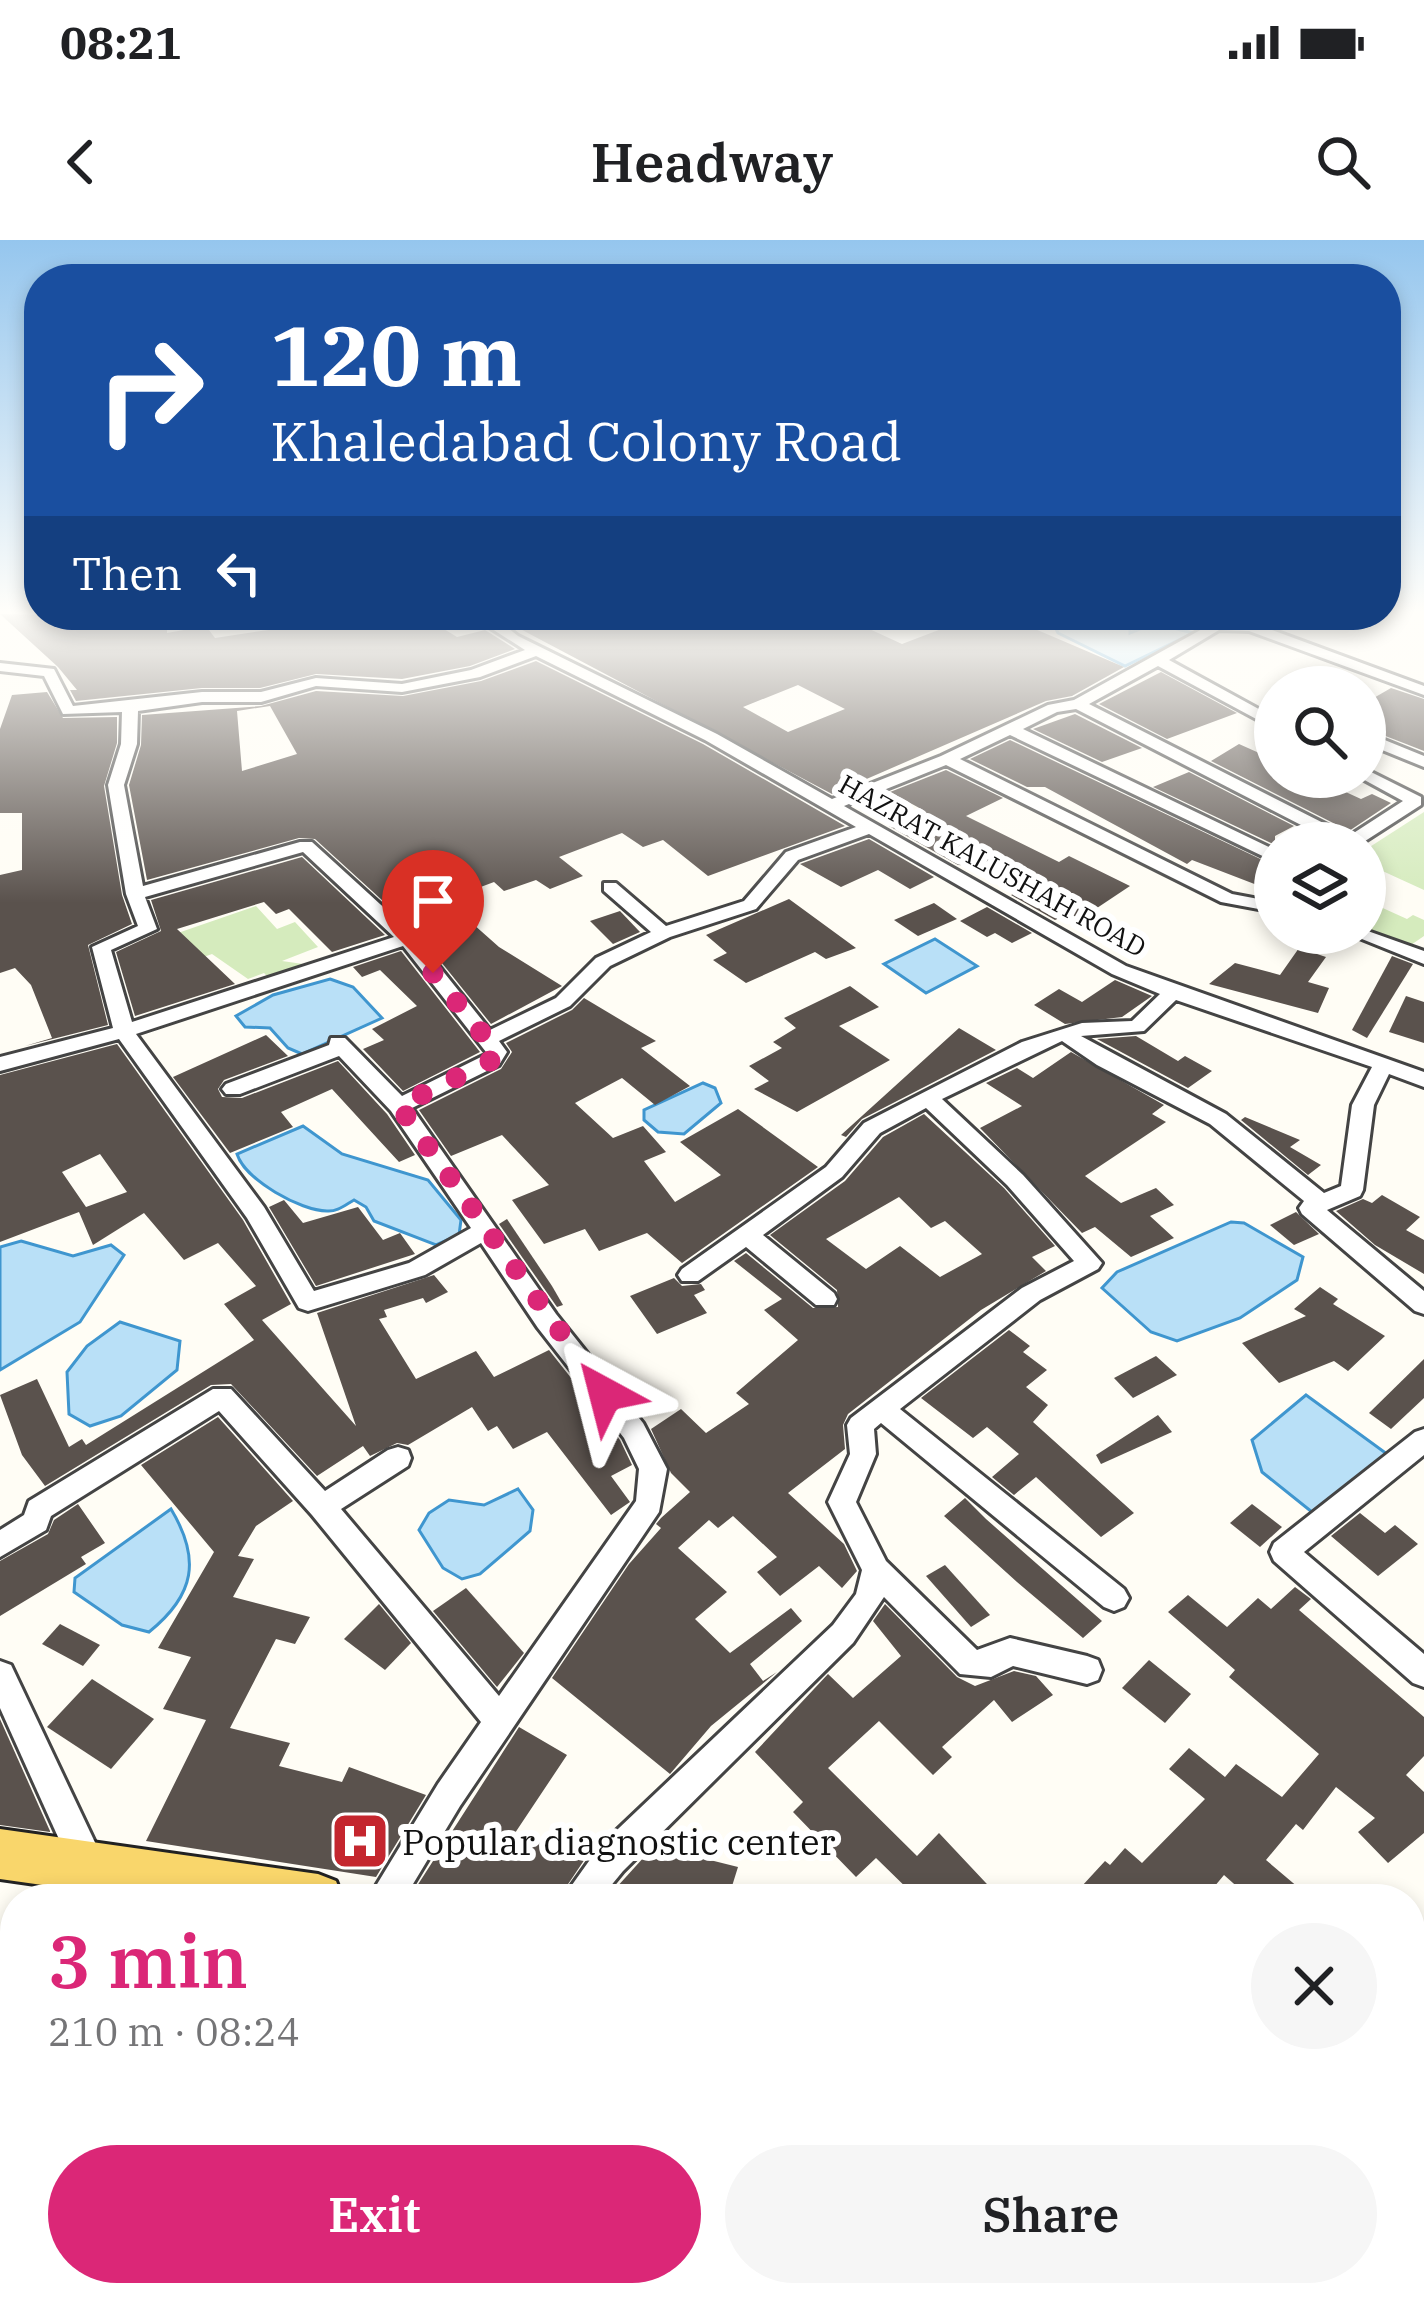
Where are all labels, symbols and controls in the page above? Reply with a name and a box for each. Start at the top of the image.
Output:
text: 08:21 [60,13,182,71]
text: Headway [591,127,833,197]
icon: back [48,129,114,195]
icon: search [1310,129,1376,195]
text: 120 m [270,300,522,409]
icon: right [72,312,228,468]
text: Khaledabad Colony Road [270,406,902,476]
icon: left [206,540,272,606]
text: Then [72,544,182,602]
map controls [1254,666,1386,954]
button: search [1254,666,1386,798]
street label: HAZRAT KALUSHAH ROAD [833,766,1153,964]
button: layers [1254,822,1386,954]
pin [382,850,484,973]
icon: arrive [400,868,466,934]
position arrow [542,1331,668,1457]
hospital icon: Popular diagnostic center [329,1810,391,1872]
place label: Popular diagnostic center [402,1818,836,1865]
text: 3 min [48,1914,248,2008]
button: close [1251,1923,1377,2049]
text: 210 m · 08:24 [48,2006,300,2057]
button: Exit [48,2145,701,2283]
button: Share [725,2145,1377,2283]

